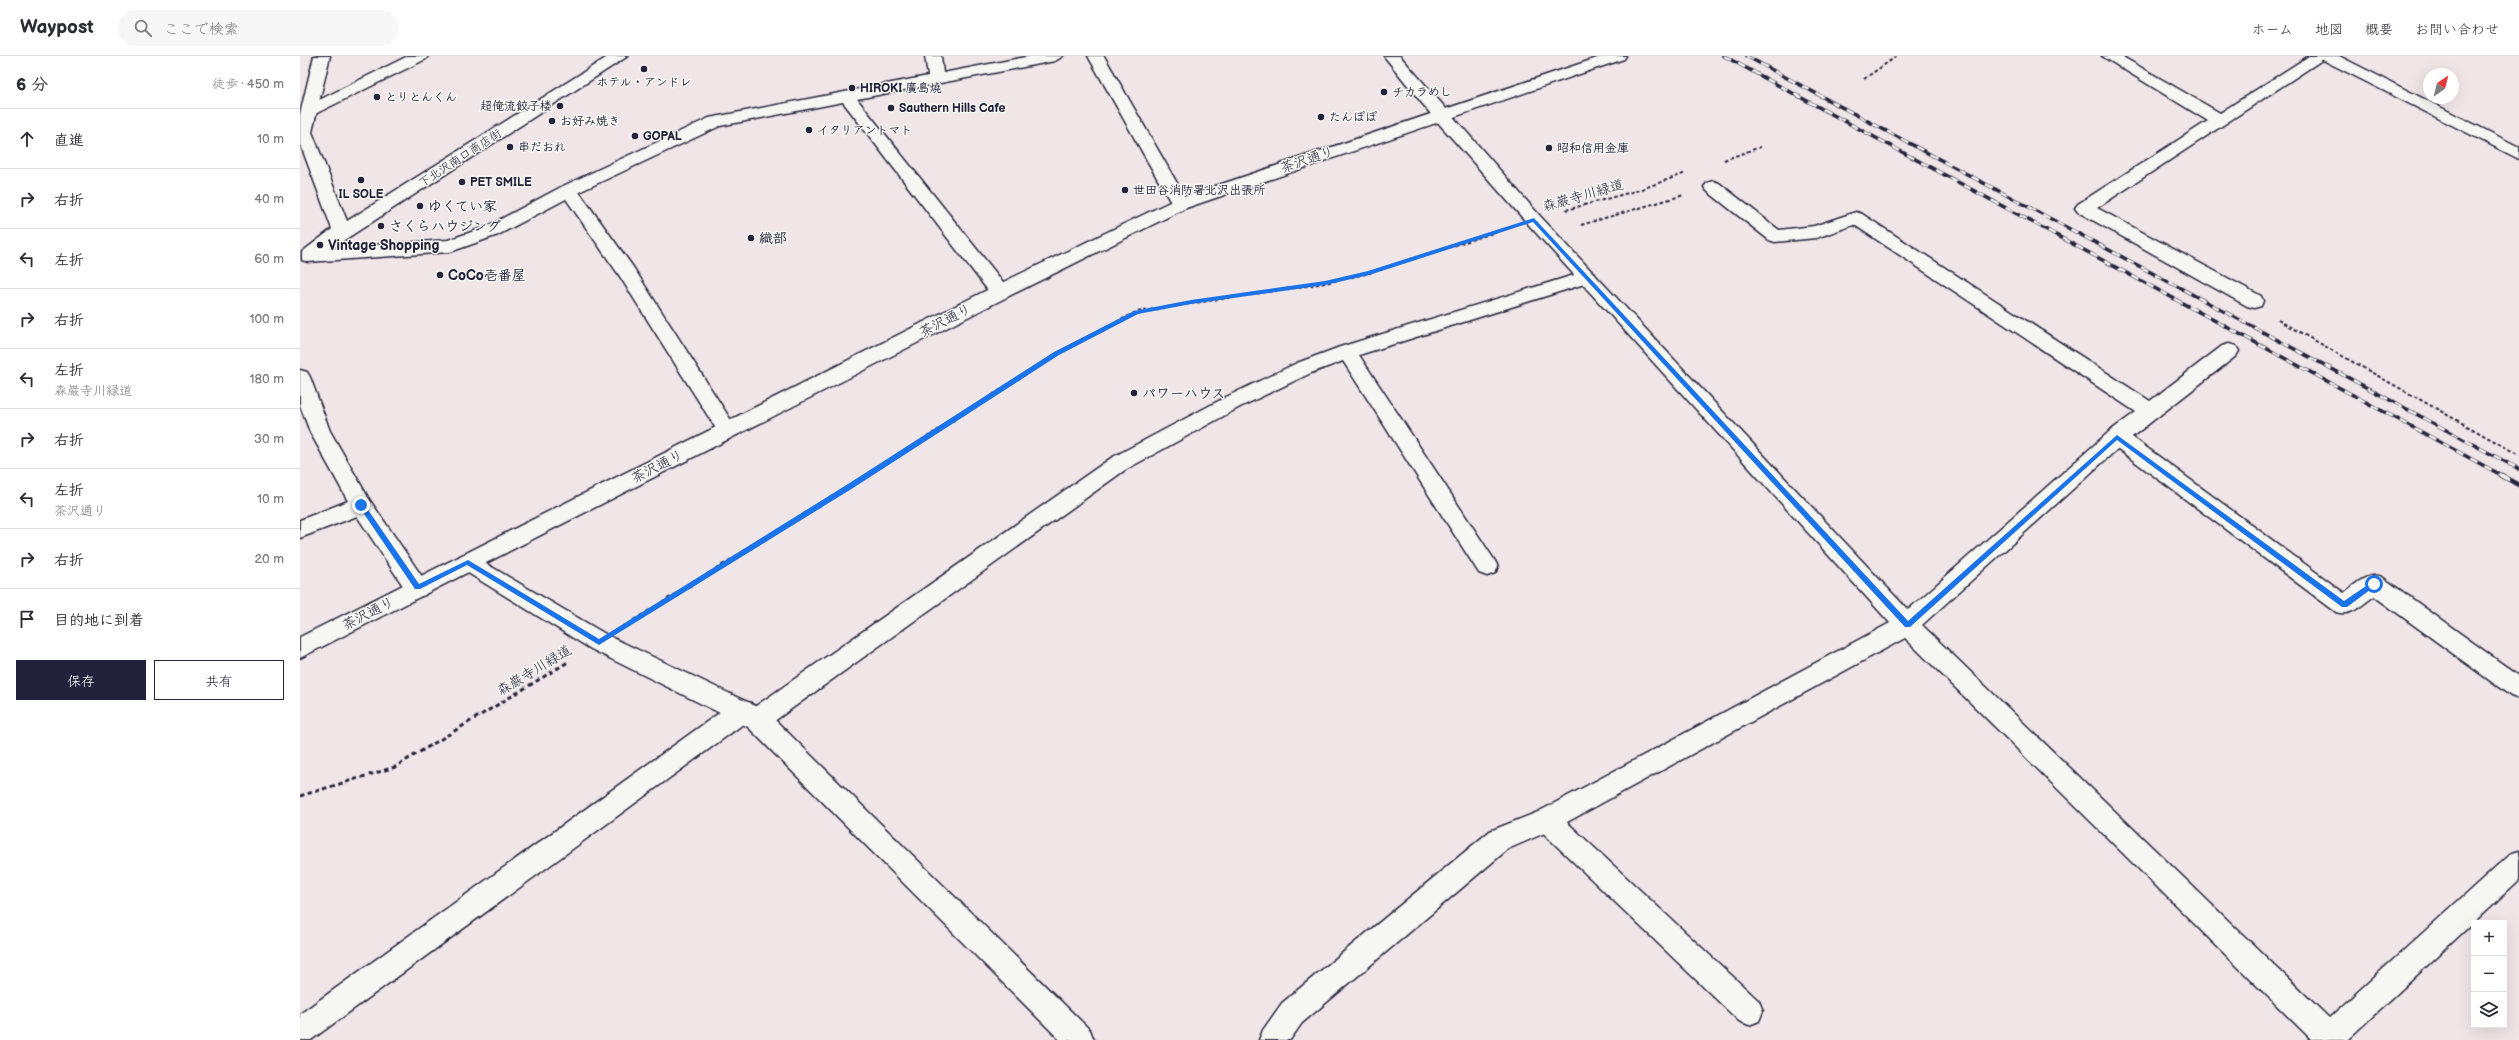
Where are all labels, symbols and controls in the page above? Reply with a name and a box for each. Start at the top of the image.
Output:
search box [118,10,398,46]
text: Waypost [20,16,94,39]
icon: search [132,17,154,39]
text: ここで検索 [164,20,239,39]
text: ホーム [2252,21,2293,38]
text: 地図 [2315,21,2343,38]
text: 概要 [2365,21,2393,38]
text: お問い合わせ [2415,21,2499,38]
marker: ホテル・アンドレ [639,64,649,74]
north arrow [2423,68,2459,104]
text: 6 分 [16,75,48,95]
place label: ホテル・アンドレ [596,75,692,90]
text: 徒歩 · 450 m [212,76,284,92]
place label: HIROKI 廣島燒 [860,81,941,96]
marker: HIROKI 廣島燒 [847,83,857,93]
place label: チカラめし [1392,85,1452,100]
marker: チカラめし [1379,87,1389,97]
place label: とりとんくん [385,90,457,105]
marker: とりとんくん [372,92,382,102]
place label: 超俺流餃子楼 [480,99,552,114]
marker: 超俺流餃子楼 [555,101,565,111]
place label: Sauthern Hills Cafe [899,101,1006,116]
marker: Sauthern Hills Cafe [886,103,896,113]
place label: たんぽぽ [1329,110,1377,125]
marker: たんぽぽ [1316,112,1326,122]
place label: お好み焼き [560,114,620,129]
marker: お好み焼き [547,116,557,126]
place label: イタリアントマト [817,123,913,138]
marker: イタリアントマト [804,125,814,135]
street label: 下北沢南口商店街 [416,126,505,191]
icon: ahead [16,128,38,150]
place label: GOPAL [643,129,682,144]
text: 直進 [54,131,84,150]
text: 10 m [257,131,284,147]
marker: GOPAL [630,131,640,141]
place label: 串だおれ [518,140,566,155]
place label: 昭和信用金庫 [1557,141,1629,156]
marker: 串だおれ [505,142,515,152]
street label: 茶沢通り [1278,142,1336,177]
marker: 昭和信用金庫 [1544,143,1554,153]
marker: IL SOLE [356,175,366,185]
place label: PET SMILE [470,175,532,190]
street label: 森巌寺川緑道 [1540,176,1626,215]
marker: PET SMILE [457,177,467,187]
place label: 世田谷消防署北沢出張所 [1133,183,1266,198]
marker: 世田谷消防署北沢出張所 [1120,185,1130,195]
place label: IL SOLE [338,187,384,202]
icon: right [16,188,38,210]
text: 右折 [54,191,84,210]
text: 40 m [254,191,284,207]
place label: ゆくてい家 [428,198,497,215]
marker: ゆくてい家 [415,201,425,211]
place label: さくらハウジング [389,218,501,235]
marker: さくらハウジング [376,221,386,231]
place label: 織部 [759,230,787,247]
marker: 織部 [746,233,756,243]
place label: Vintage Shopping [328,237,439,254]
marker: Vintage Shopping [315,240,325,250]
icon: left [16,248,38,270]
text: 左折 [54,251,84,270]
text: 60 m [254,251,284,267]
place label: CoCo壱番屋 [448,267,526,284]
marker: CoCo壱番屋 [435,270,445,280]
street label: 茶沢通り [916,300,974,341]
icon: right [16,308,38,330]
text: 右折 [54,311,84,330]
text: 100 m [249,311,284,327]
text: 左折 [54,361,84,380]
icon: left [16,368,38,390]
text: 180 m [249,371,284,387]
text: 森巌寺川緑道 [54,383,132,399]
place label: パワーハウス [1142,385,1225,402]
marker: パワーハウス [1129,388,1139,398]
icon: right [16,428,38,450]
text: 右折 [54,431,84,450]
text: 30 m [254,431,284,447]
street label: 茶沢通り [628,446,686,487]
text: 左折 [54,481,84,500]
icon: left [16,488,38,510]
text: 10 m [257,491,284,507]
route end [352,496,370,514]
text: 茶沢通り [54,503,106,519]
icon: right [16,548,38,570]
text: 右折 [54,551,84,570]
text: 20 m [254,551,284,567]
route start [2365,575,2383,593]
street label: 茶沢通り [339,593,397,634]
icon: arrive [16,608,38,630]
text: 目的地に到着 [54,611,144,630]
street label: 森巌寺川緑道 [494,642,575,699]
button: 保存 [16,660,146,700]
button: 共有 [154,660,284,700]
map controls [2471,920,2507,1028]
button: + [2471,920,2507,956]
button: − [2471,956,2507,992]
button: layers [2471,992,2507,1028]

